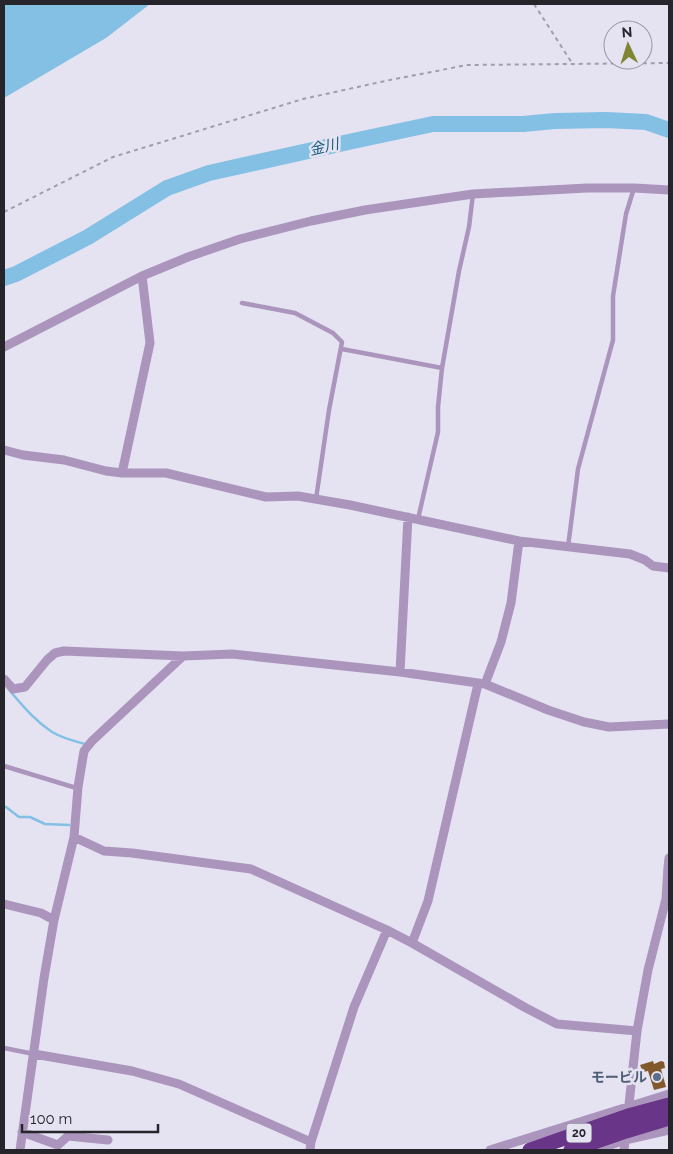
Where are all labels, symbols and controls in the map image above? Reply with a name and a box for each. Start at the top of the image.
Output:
north arrow [603,20,653,70]
text: N [621,24,633,40]
water label: 金川 [307,134,343,159]
place label: モービル [591,1069,647,1085]
marker: モービル [651,1071,663,1083]
scale bar [22,1102,159,1134]
text: 100 m [30,1110,72,1128]
road number: 20 [566,1124,592,1142]

